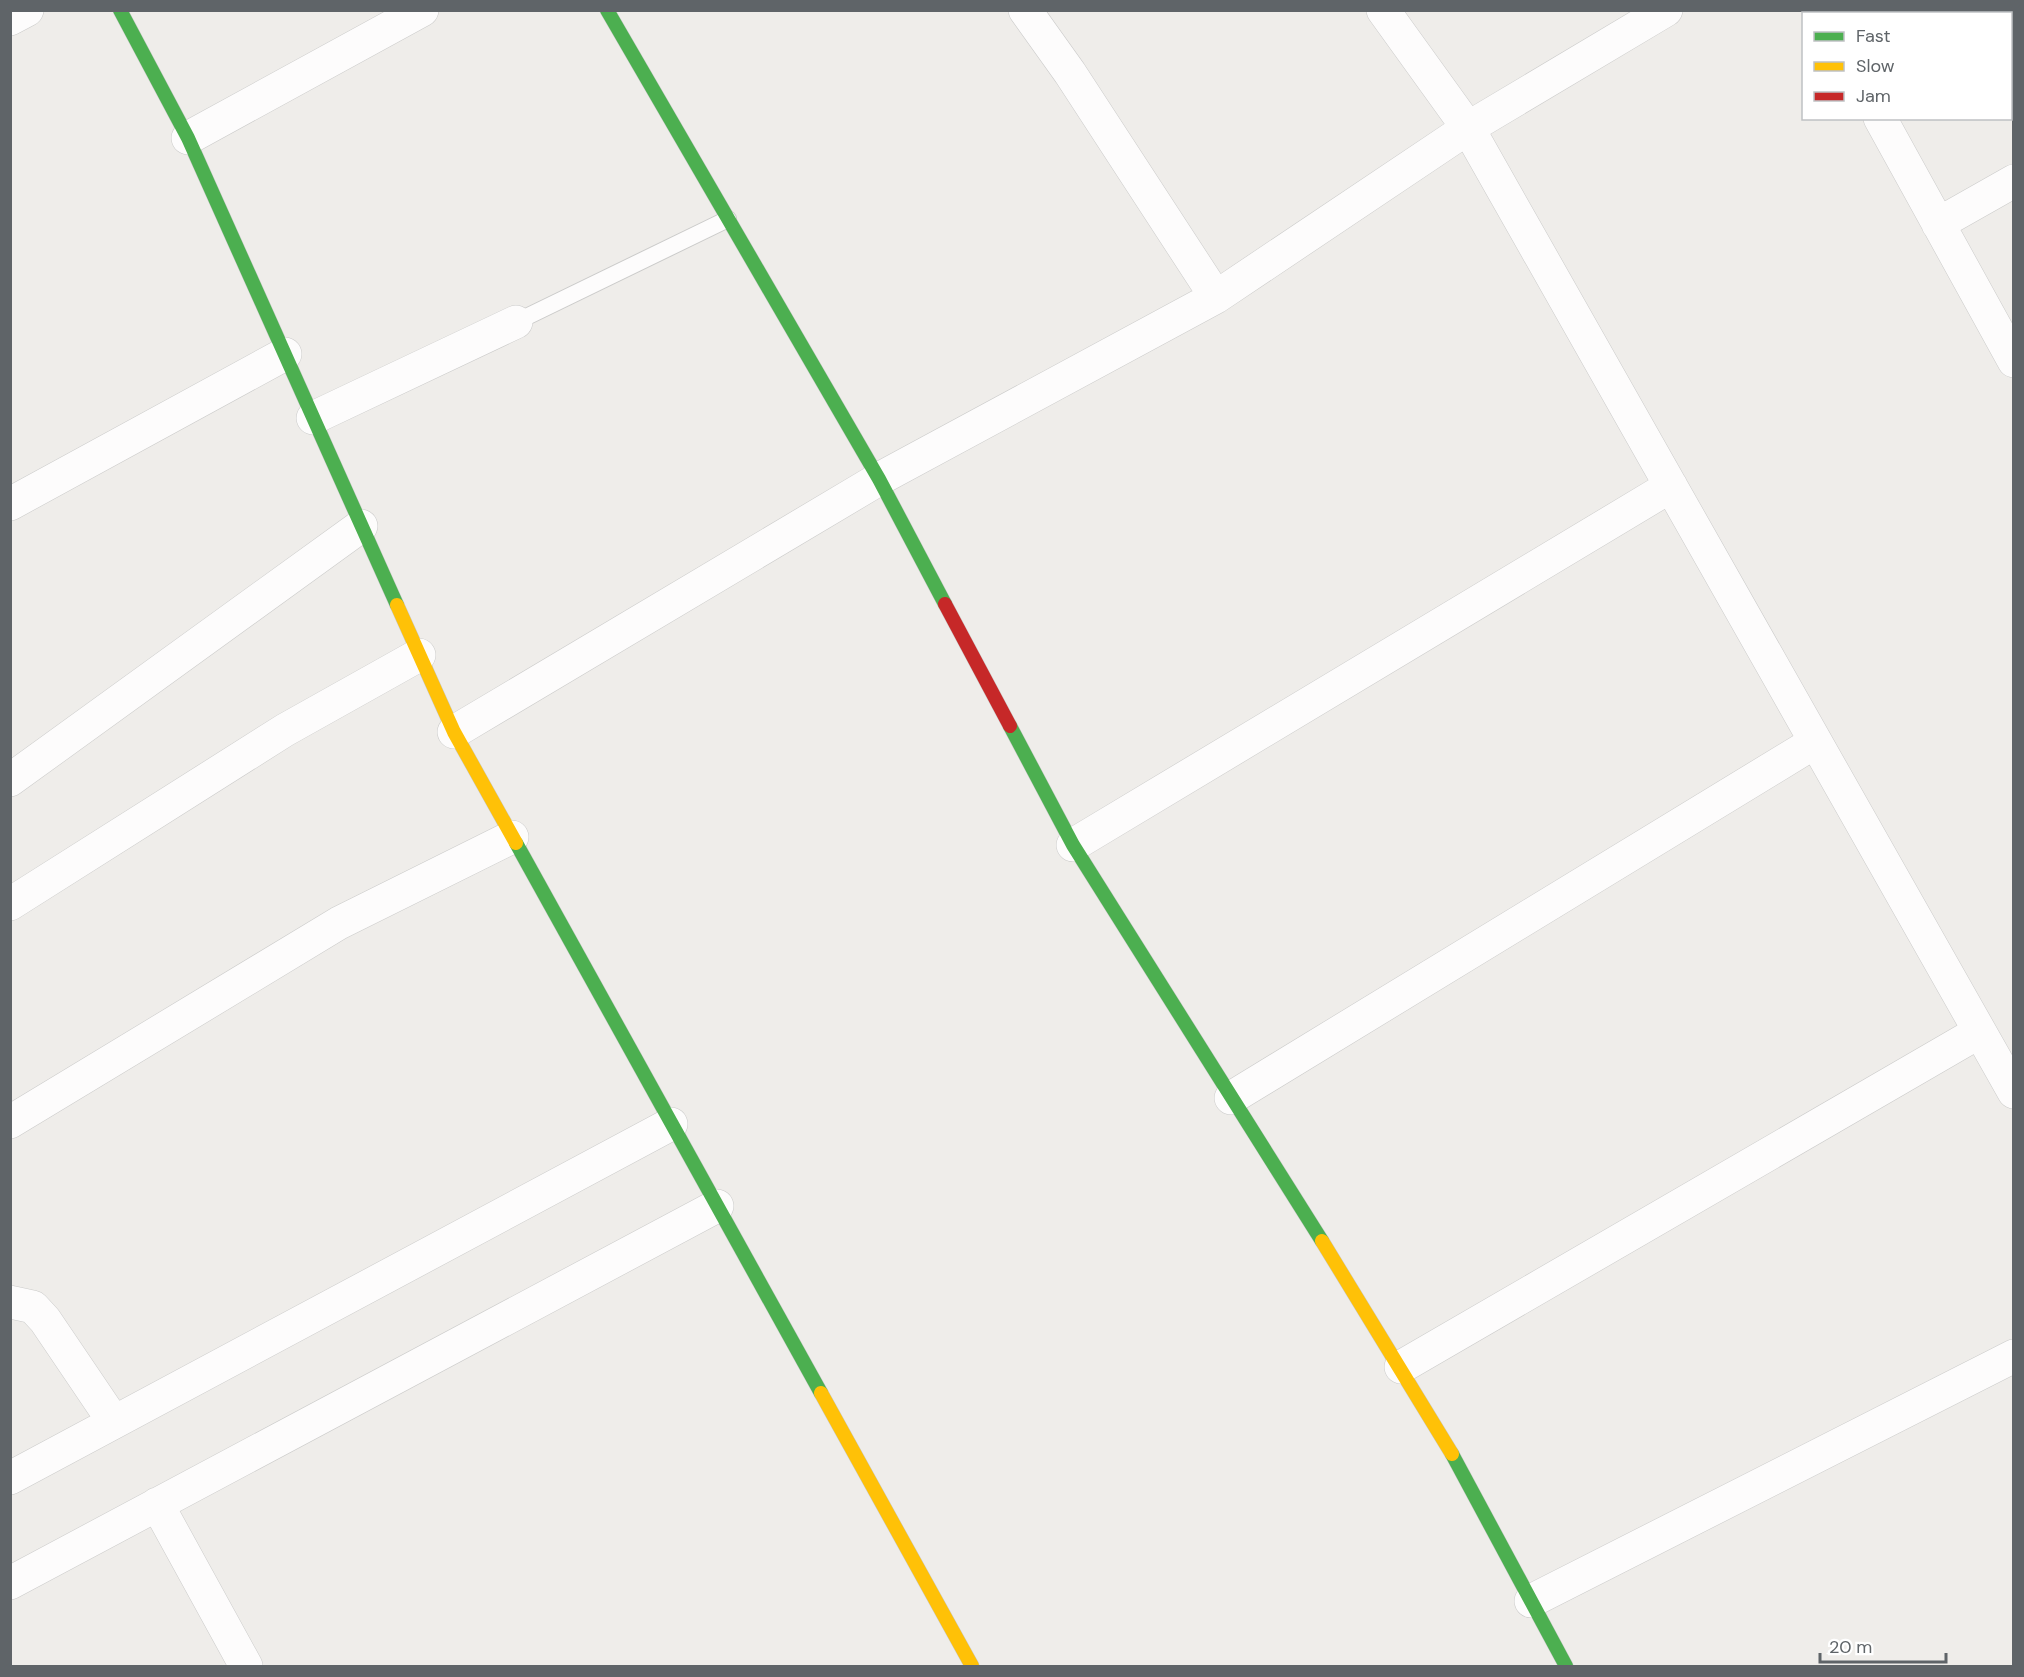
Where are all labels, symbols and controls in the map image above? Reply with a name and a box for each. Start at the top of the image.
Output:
legend [1802,12,2012,120]
text: Fast [1856,24,1891,48]
text: Slow [1856,54,1895,78]
text: Jam [1856,84,1891,108]
scale bar [1820,1626,1946,1664]
text: 20 m [1829,1635,1872,1659]

